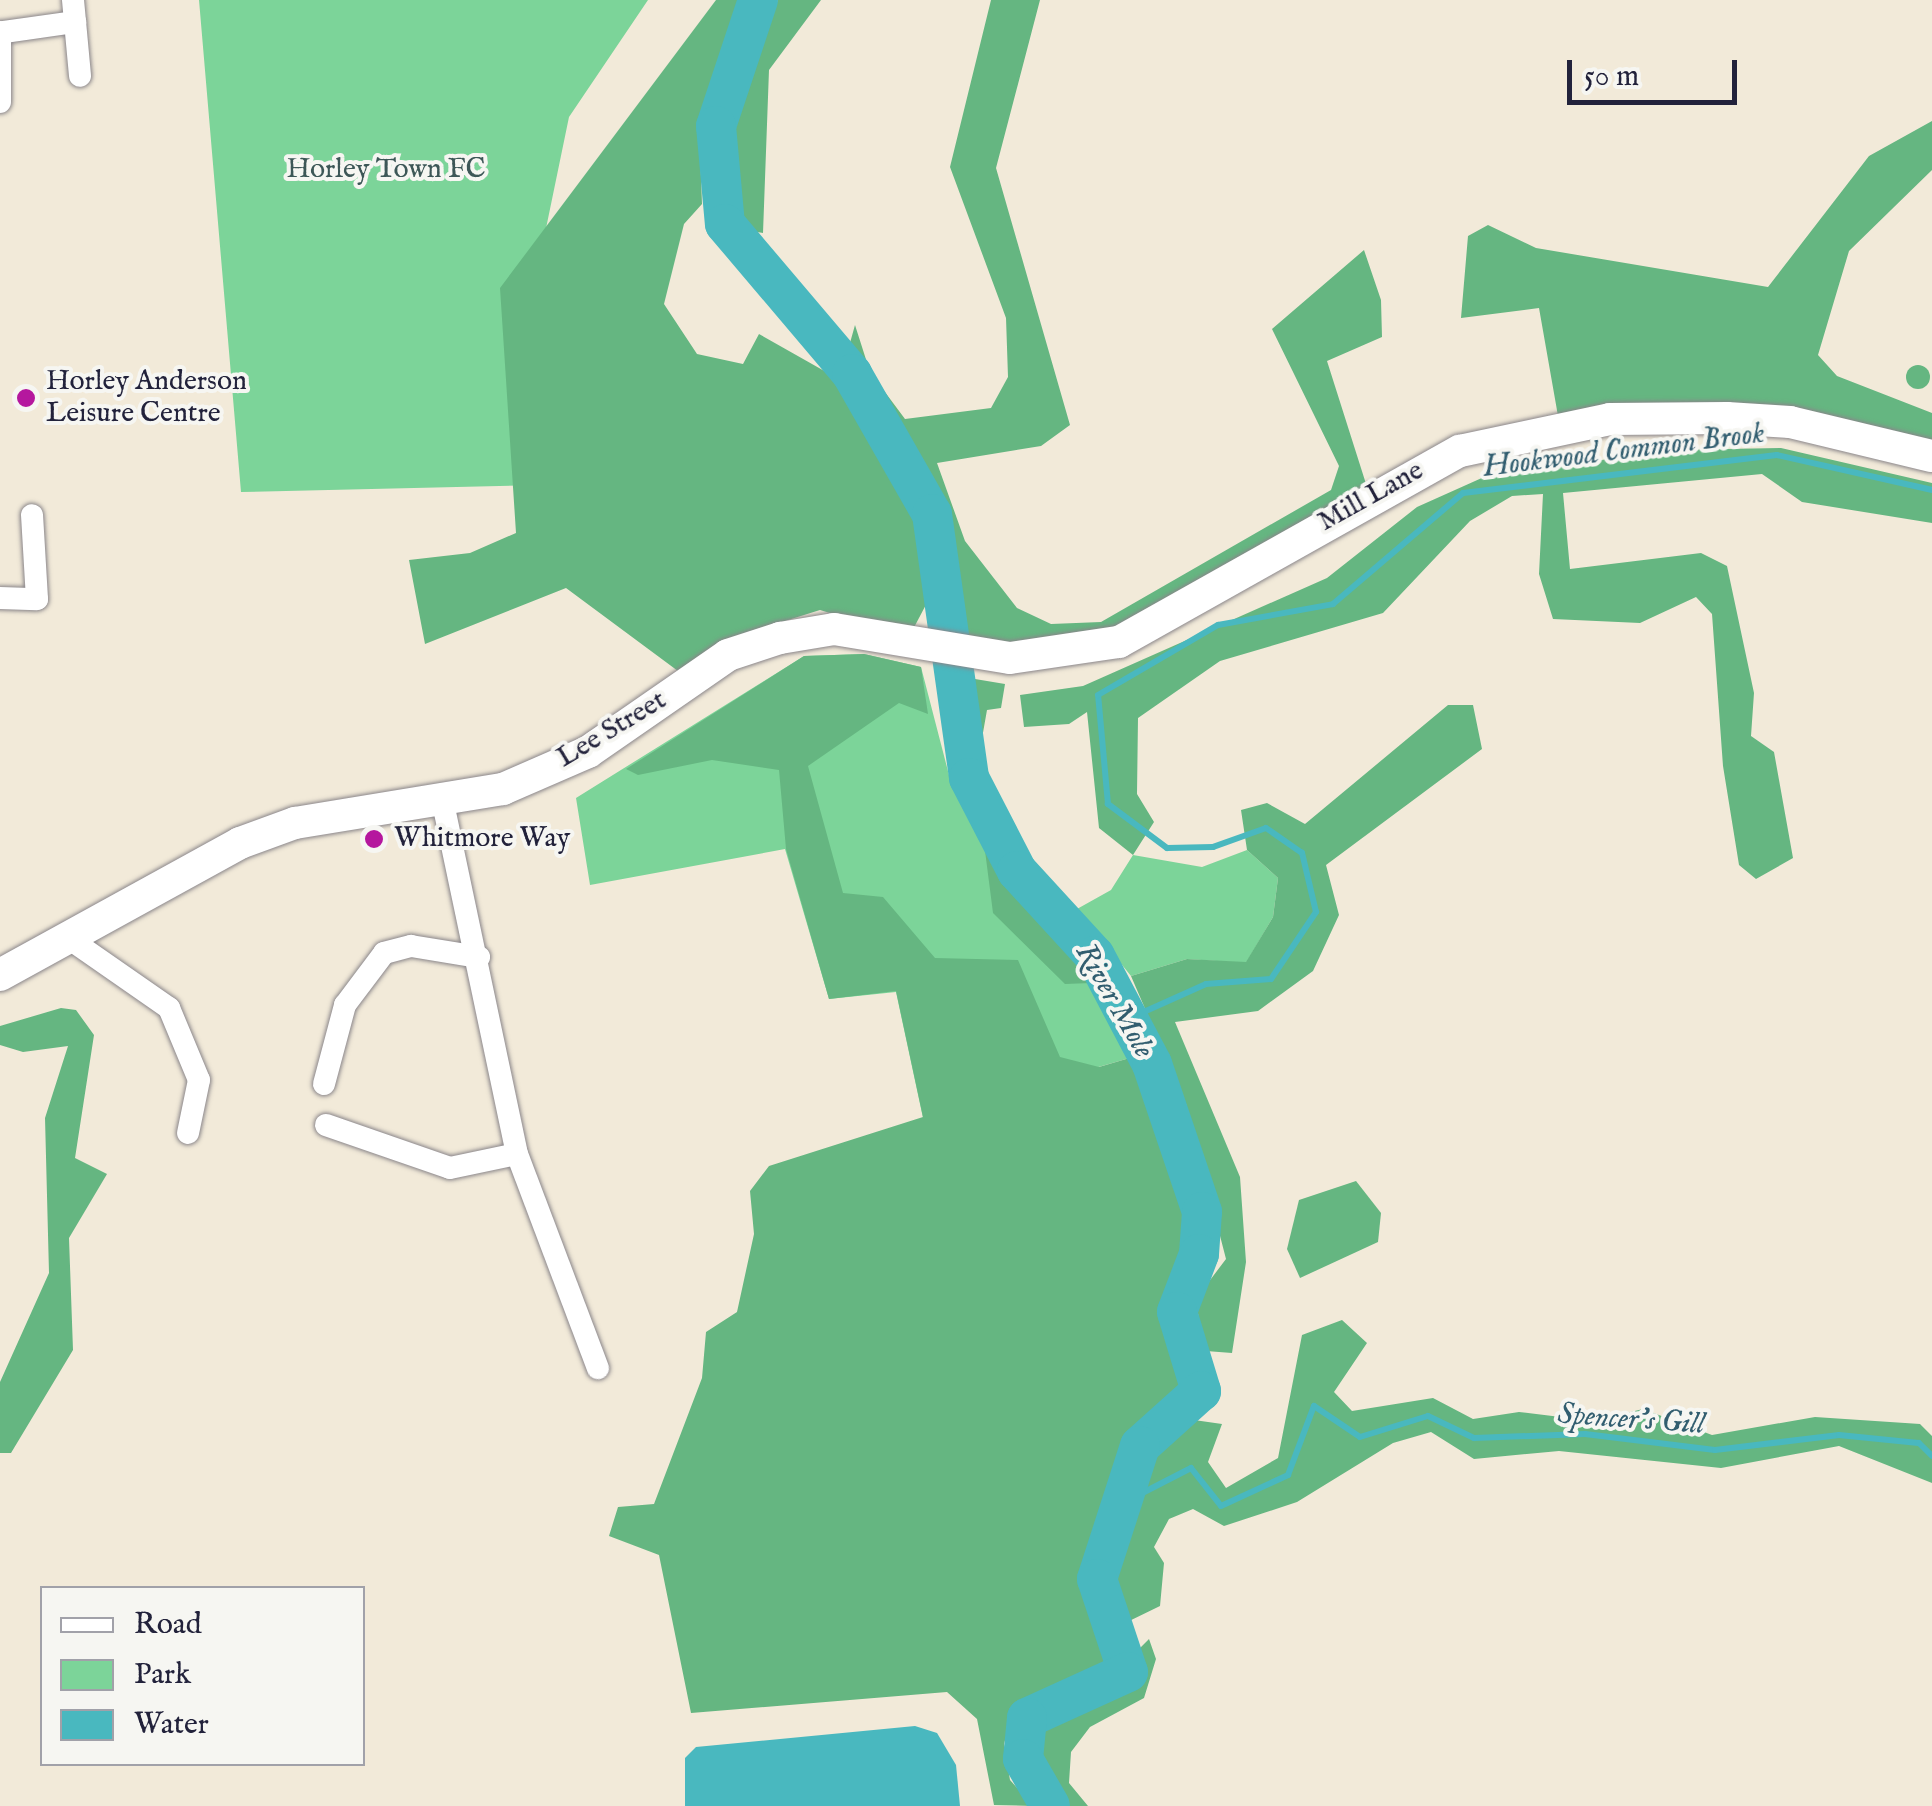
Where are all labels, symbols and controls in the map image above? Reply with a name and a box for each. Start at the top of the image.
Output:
scale bar [1572,40,1742,102]
text: 50 m [1584,58,1639,96]
park label: Horley Town FC [286,153,486,187]
place label: Horley Anderson Leisure Centre [46,365,247,431]
marker: Horley Anderson Leisure Centre [15,387,37,409]
water label: Hookwood Common Brook [1482,416,1766,486]
street label: Mill Lane [1313,454,1429,540]
street label: Lee Street [551,684,673,776]
place label: Whitmore Way [394,822,570,856]
marker: Whitmore Way [363,828,385,850]
water label: River Mole [1067,937,1161,1065]
water label: Spencer's Gill [1556,1397,1706,1443]
legend [40,1586,365,1766]
text: Road [134,1606,202,1644]
text: Park [134,1656,191,1694]
text: Water [134,1706,209,1744]

